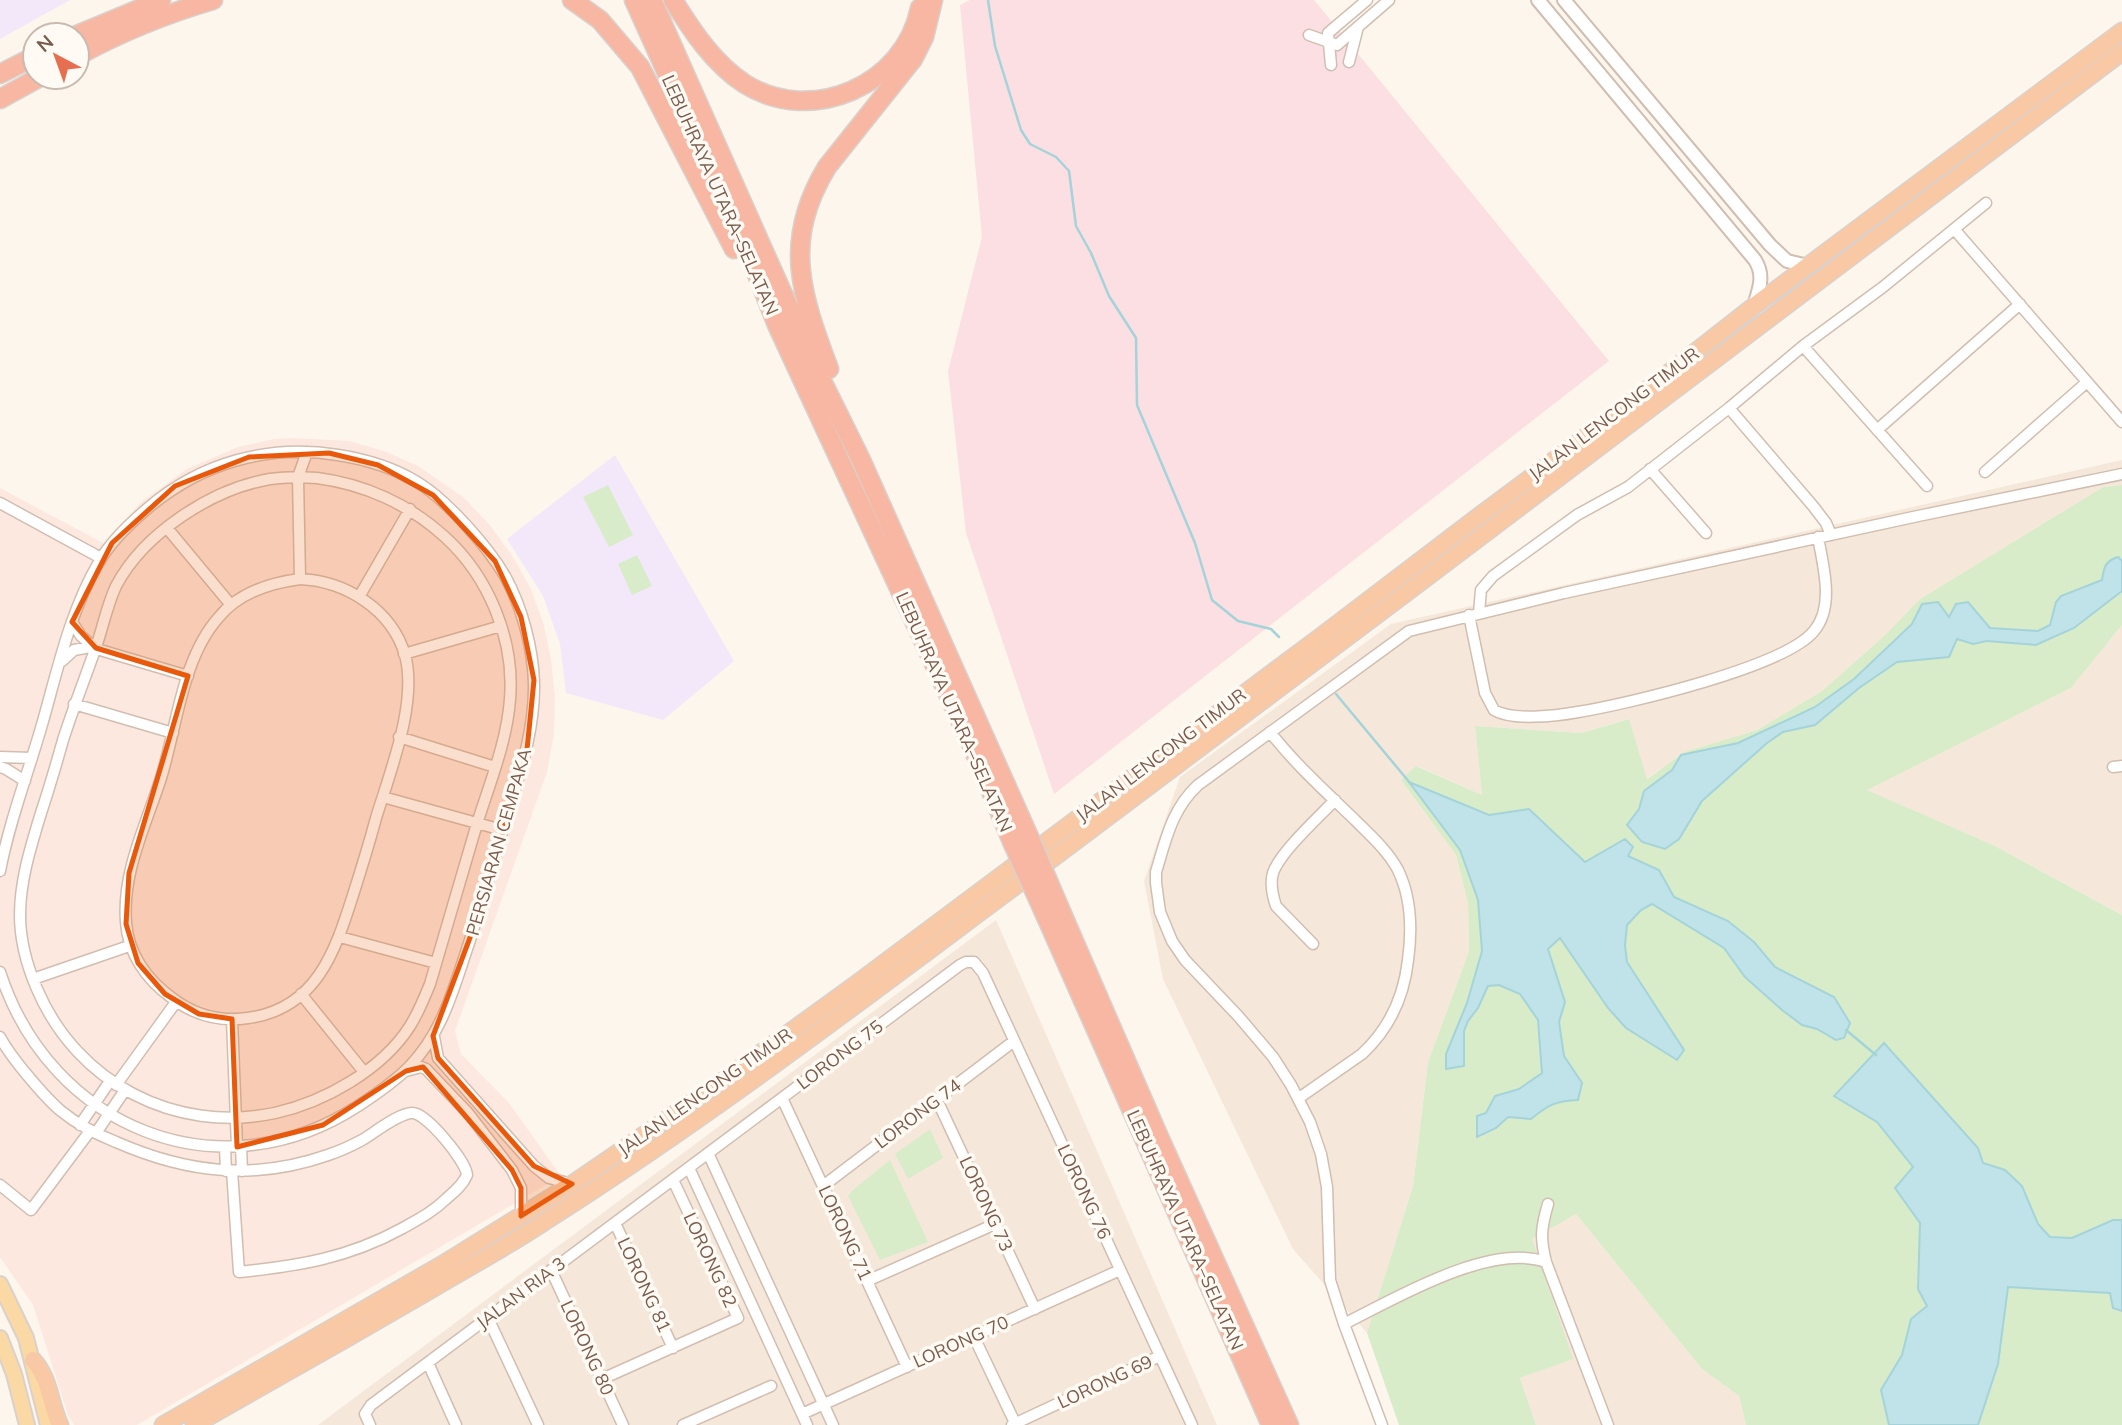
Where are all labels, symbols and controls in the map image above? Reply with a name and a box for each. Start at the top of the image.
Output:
north arrow [21,21,91,91]
text: N [32,29,58,57]
street label: LEBUHRAYA UTARA–SELATAN [657,71,784,318]
street label: JALAN LENCONG TIMUR [1524,342,1703,485]
street label: LEBUHRAYA UTARA–SELATAN [891,588,1018,835]
street label: JALAN LENCONG TIMUR [1071,683,1250,826]
street label: PERSIARAN CEMPAKA [461,746,536,938]
street label: LORONG 75 [792,1015,888,1095]
street label: JALAN LENCONG TIMUR [613,1023,796,1161]
street label: LORONG 74 [870,1074,966,1154]
street label: LEBUHRAYA UTARA–SELATAN [1122,1106,1249,1353]
street label: LORONG 76 [1052,1141,1116,1243]
street label: LORONG 73 [954,1153,1018,1255]
street label: LORONG 71 [813,1182,877,1284]
street label: LORONG 82 [678,1209,742,1311]
street label: LORONG 81 [612,1234,676,1336]
street label: JALAN RIA 3 [472,1252,570,1334]
street label: LORONG 80 [555,1297,619,1399]
street label: LORONG 70 [909,1310,1012,1373]
street label: LORONG 69 [1054,1350,1156,1414]

